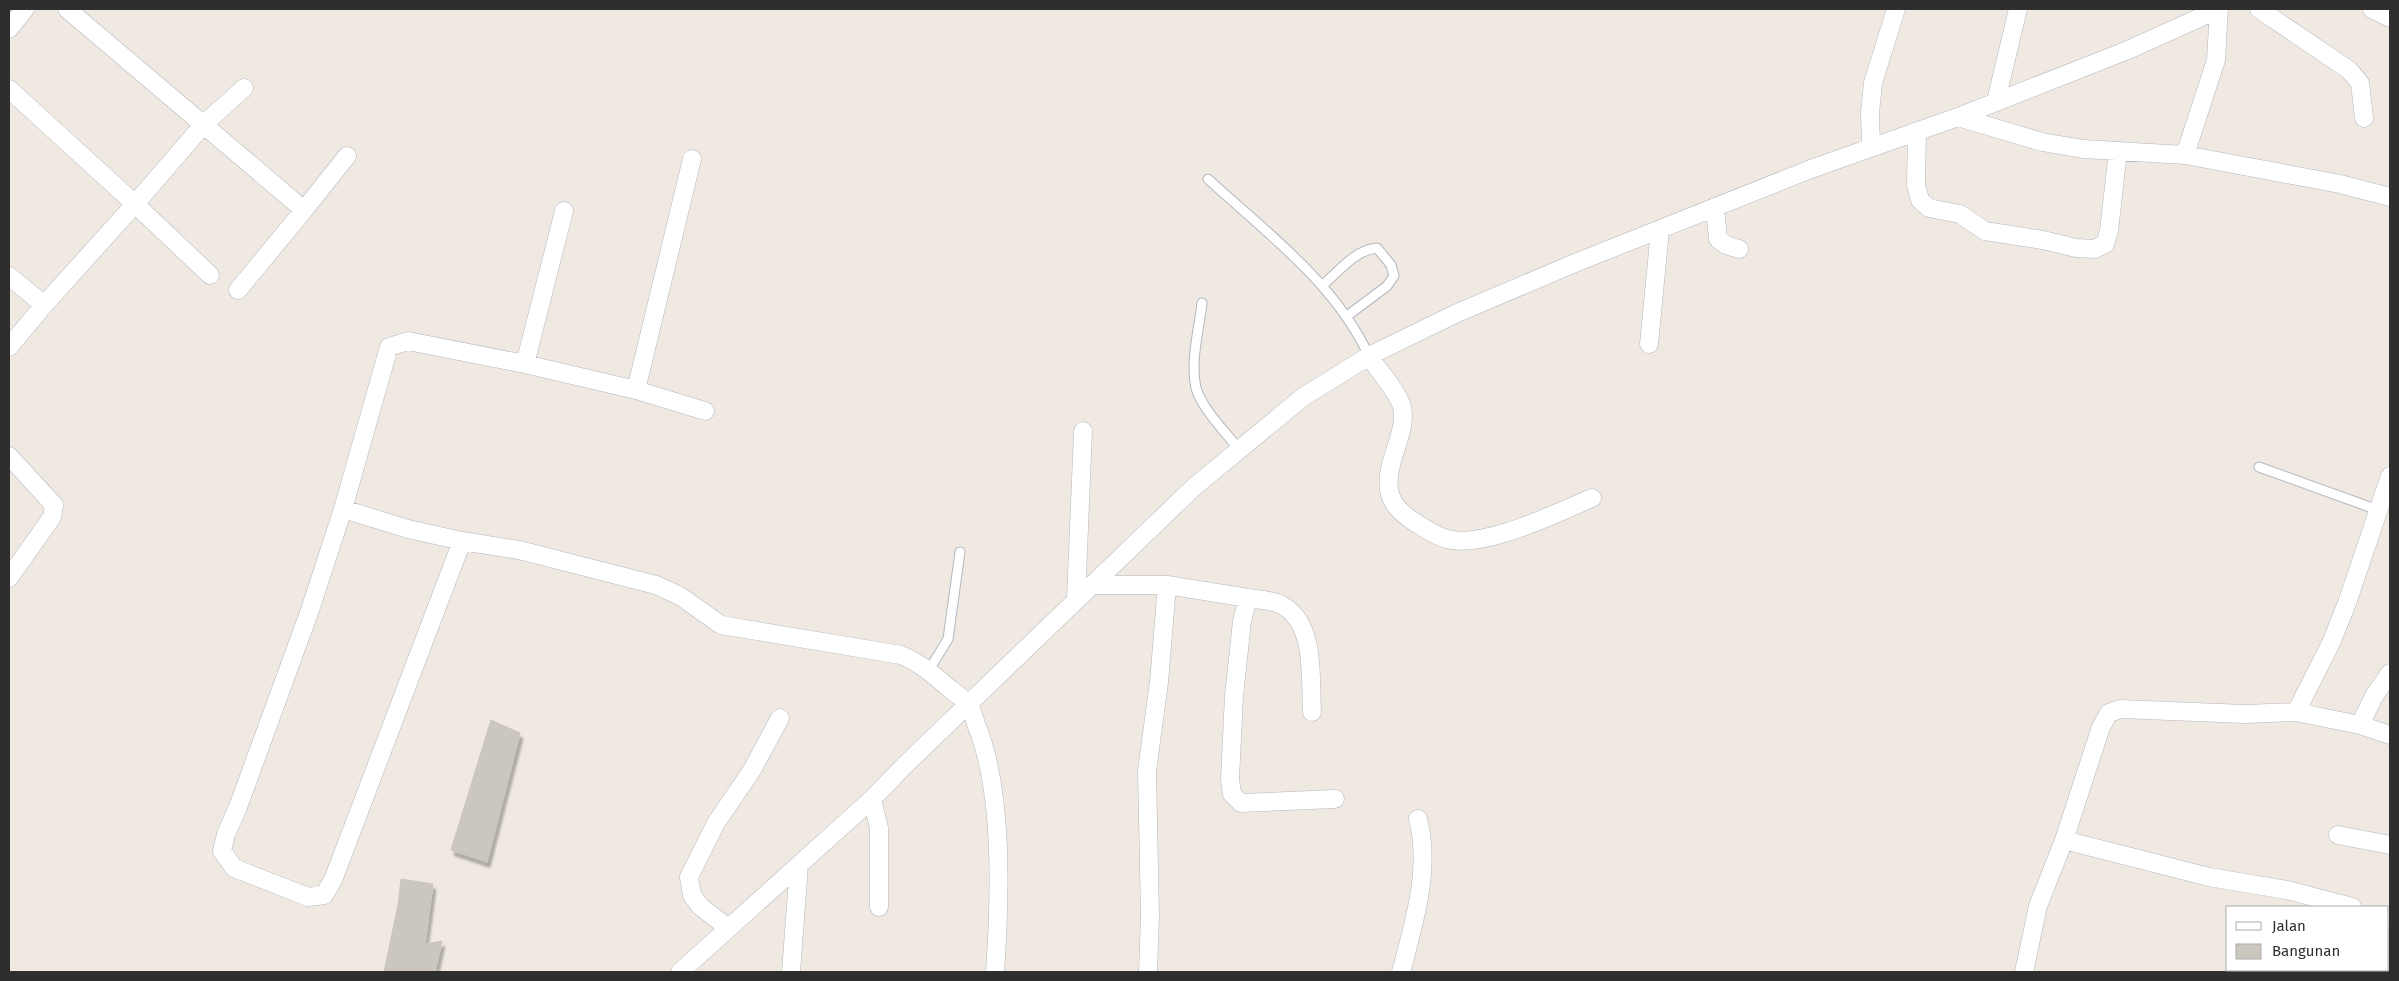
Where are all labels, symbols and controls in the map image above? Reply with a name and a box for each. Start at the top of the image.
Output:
legend [2226,906,2389,971]
text: Jalan [2272,917,2306,935]
text: Bangunan [2272,942,2340,960]

